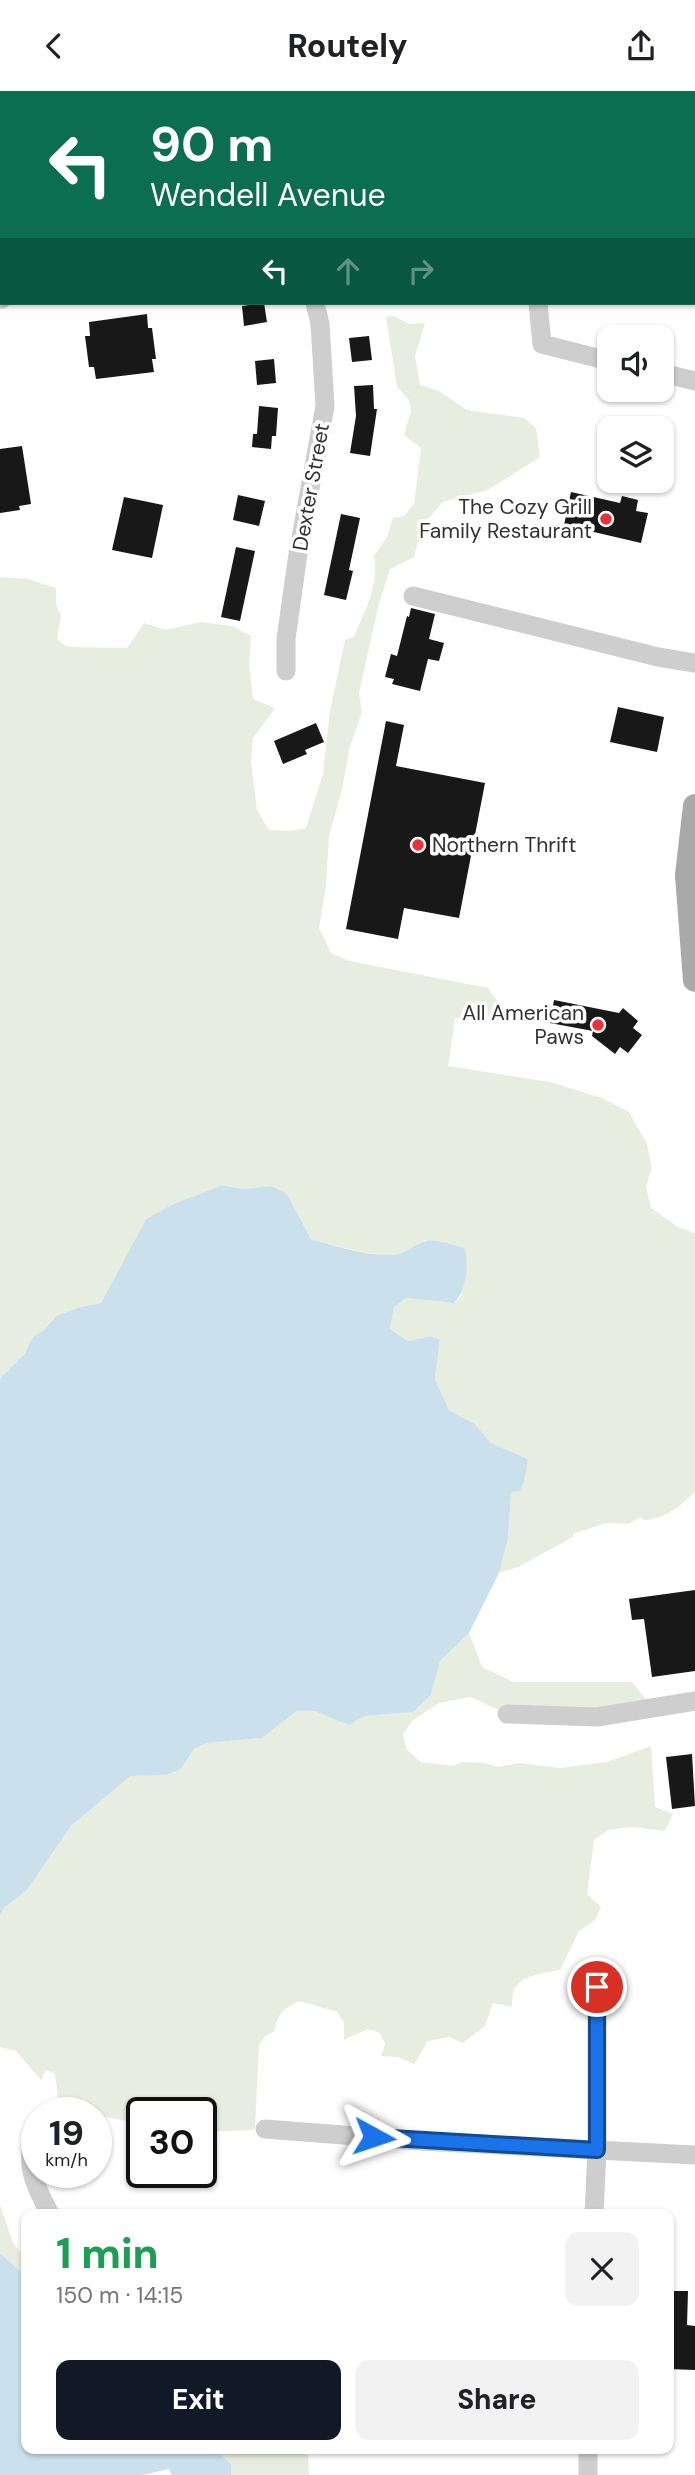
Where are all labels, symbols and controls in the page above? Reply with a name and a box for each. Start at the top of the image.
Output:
text: Routely [288,25,407,67]
icon: back [35,27,73,65]
icon: share [622,27,660,65]
text: 90 m [150,112,273,176]
icon: left [35,119,126,210]
text: Wendell Avenue [150,174,386,216]
icon: left [256,252,294,290]
icon: ahead [329,252,367,290]
icon: right [402,252,440,290]
map controls [597,325,674,493]
button: sound [597,325,674,402]
button: layers [597,416,674,493]
street label: Dexter Street [286,421,336,553]
place label: The Cozy Grill Family Restaurant [419,493,592,545]
marker: The Cozy Grill Family Restaurant [598,511,614,527]
place label: Northern Thrift [432,831,576,859]
marker: Northern Thrift [410,837,426,853]
place label: All American Paws [462,999,584,1051]
marker: All American Paws [590,1017,606,1033]
pin [567,1957,627,2017]
icon: arrive [578,1968,616,2006]
speed limit sign: 30 [126,2097,217,2188]
position arrow [337,2100,411,2174]
text: 19 [49,2110,84,2156]
text: km/h [45,2148,88,2172]
text: 1 min [56,2226,159,2281]
button: close [565,2232,639,2306]
text: 150 m · 14:15 [56,2280,183,2310]
button: Exit [56,2360,341,2440]
button: Share [355,2360,639,2440]

